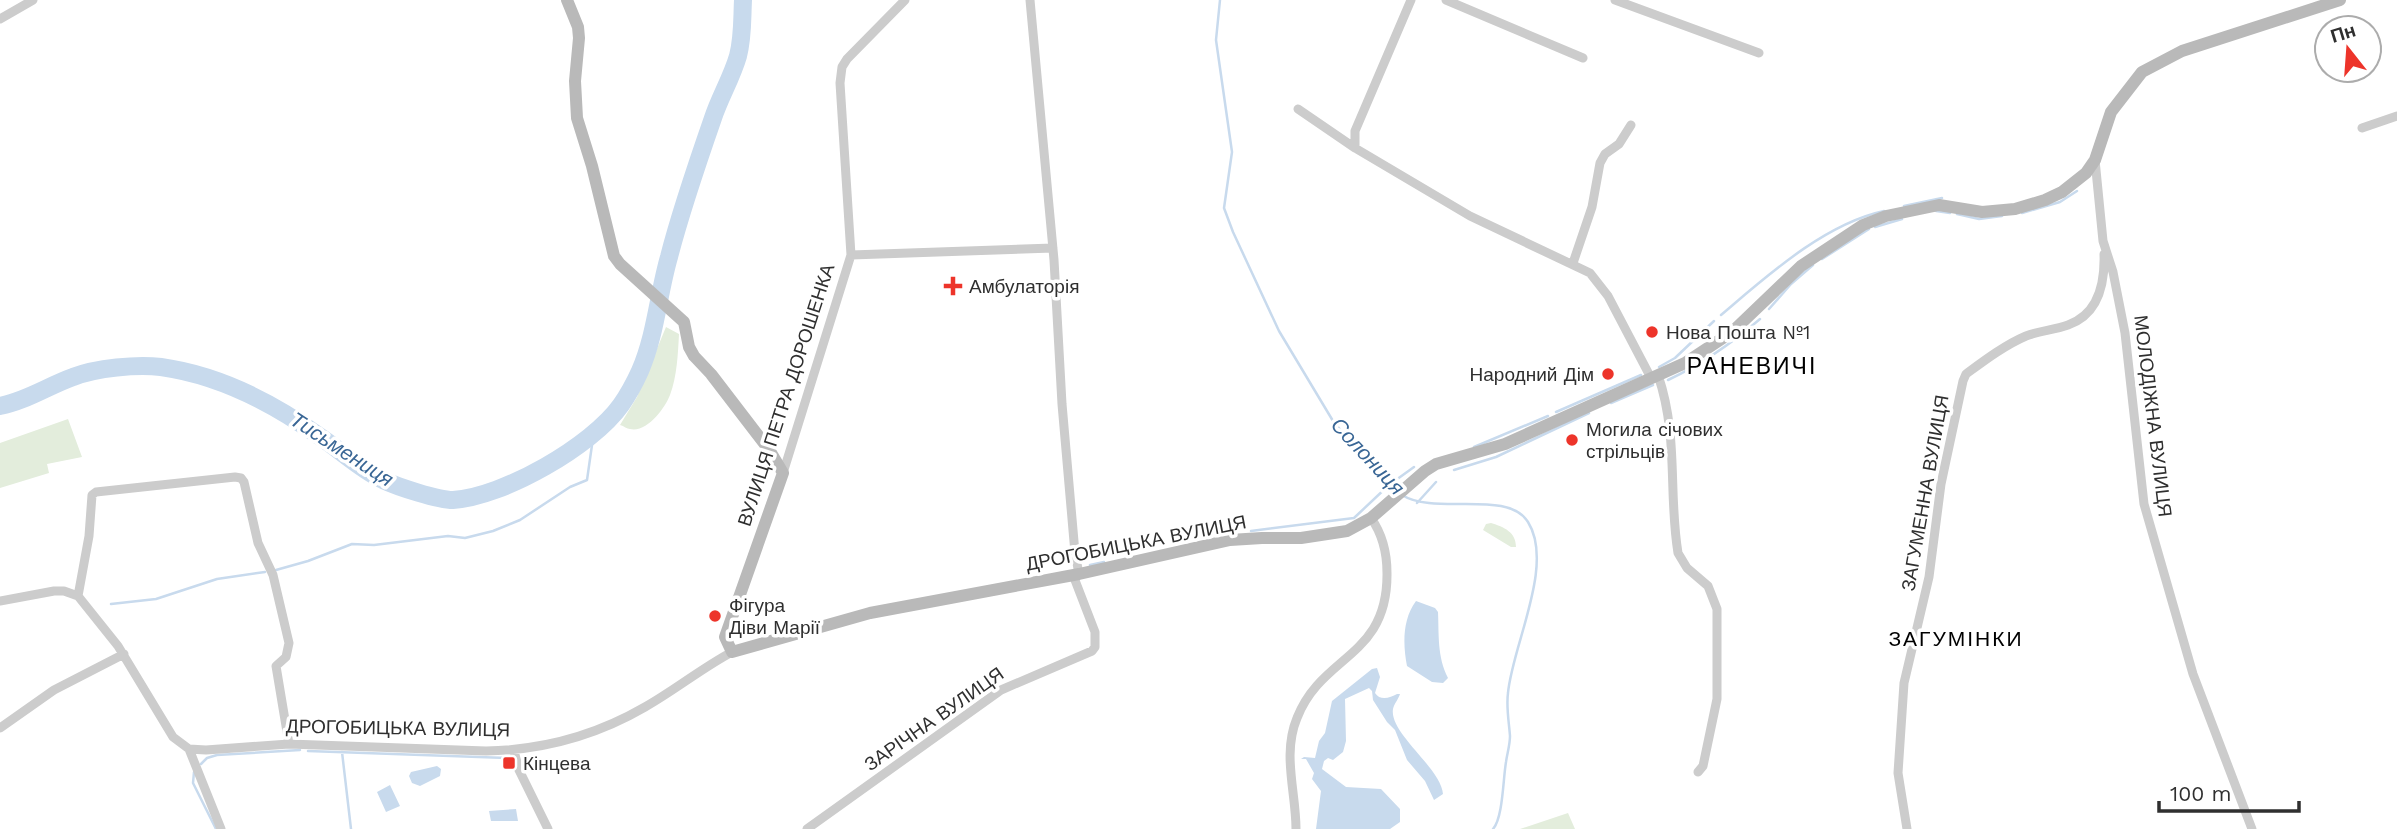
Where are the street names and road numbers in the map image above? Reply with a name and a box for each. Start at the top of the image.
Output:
street label: ВУЛИЦЯ ПЕТРА ДОРОШЕНКА [733,261,839,529]
street label: МОЛОДІЖНА ВУЛИЦЯ [2129,314,2177,518]
street label: ЗАГУМЕННА ВУЛИЦЯ [1896,393,1954,593]
street label: ДРОГОБИЦЬКА ВУЛИЦЯ [1024,510,1248,576]
street label: ЗАРІЧНА ВУЛИЦЯ [860,662,1008,776]
street label: ДРОГОБИЦЬКА ВУЛИЦЯ [286,715,510,741]

